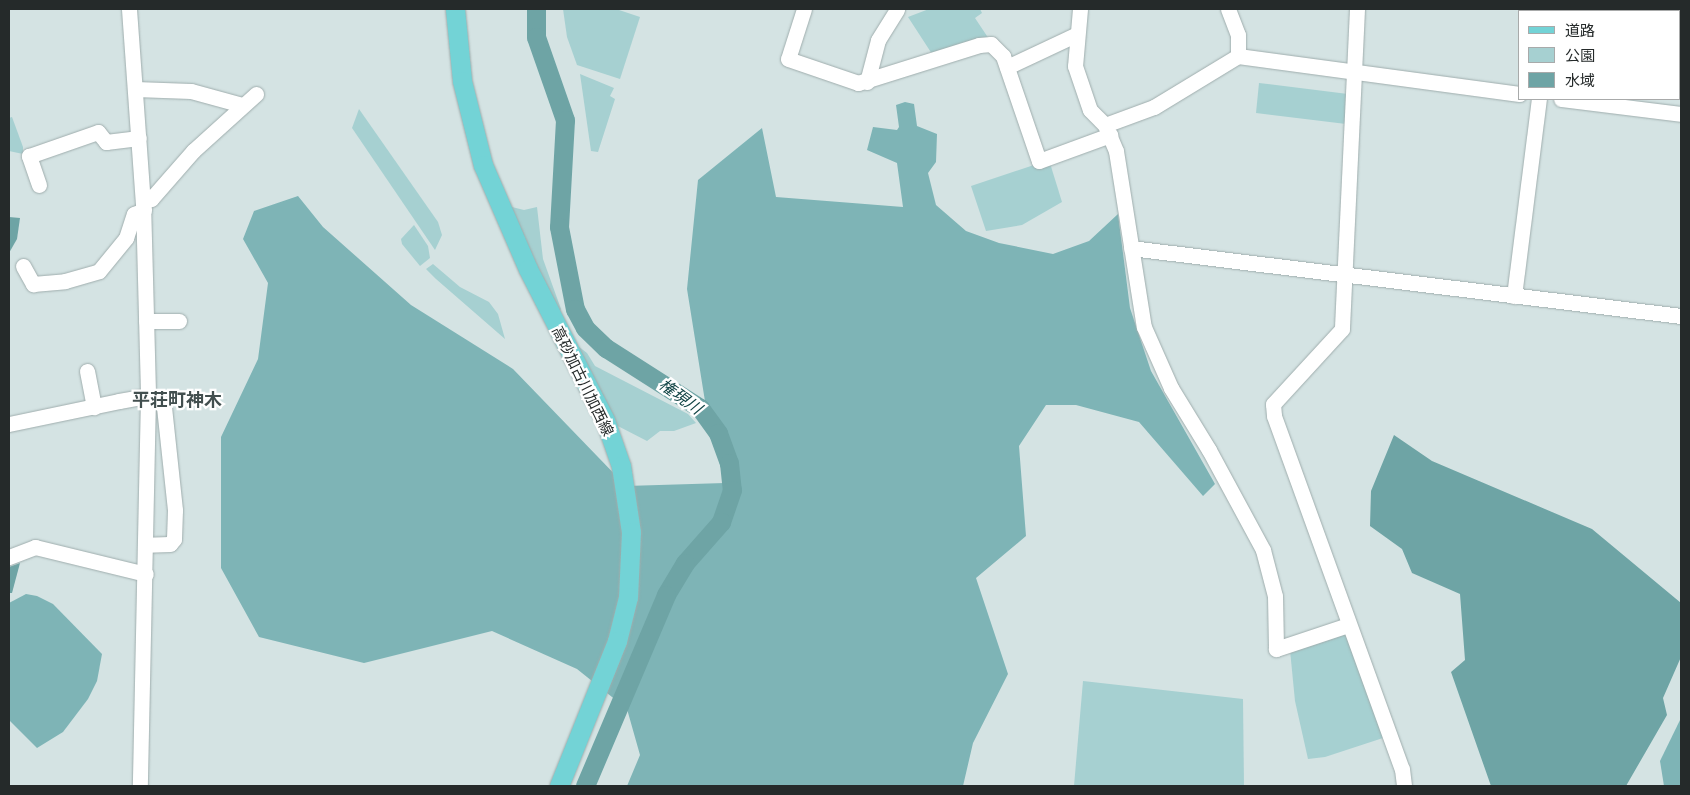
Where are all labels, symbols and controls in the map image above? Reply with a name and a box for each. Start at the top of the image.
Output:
legend [1518,10,1680,100]
text: 道路 [1565,22,1595,39]
text: 公園 [1565,47,1595,64]
text: 水域 [1565,72,1595,89]
street label: 高砂加古川加西線 [549,323,617,439]
water label: 権現川 [655,375,705,419]
district label: 平荘町神木 [132,389,222,411]

